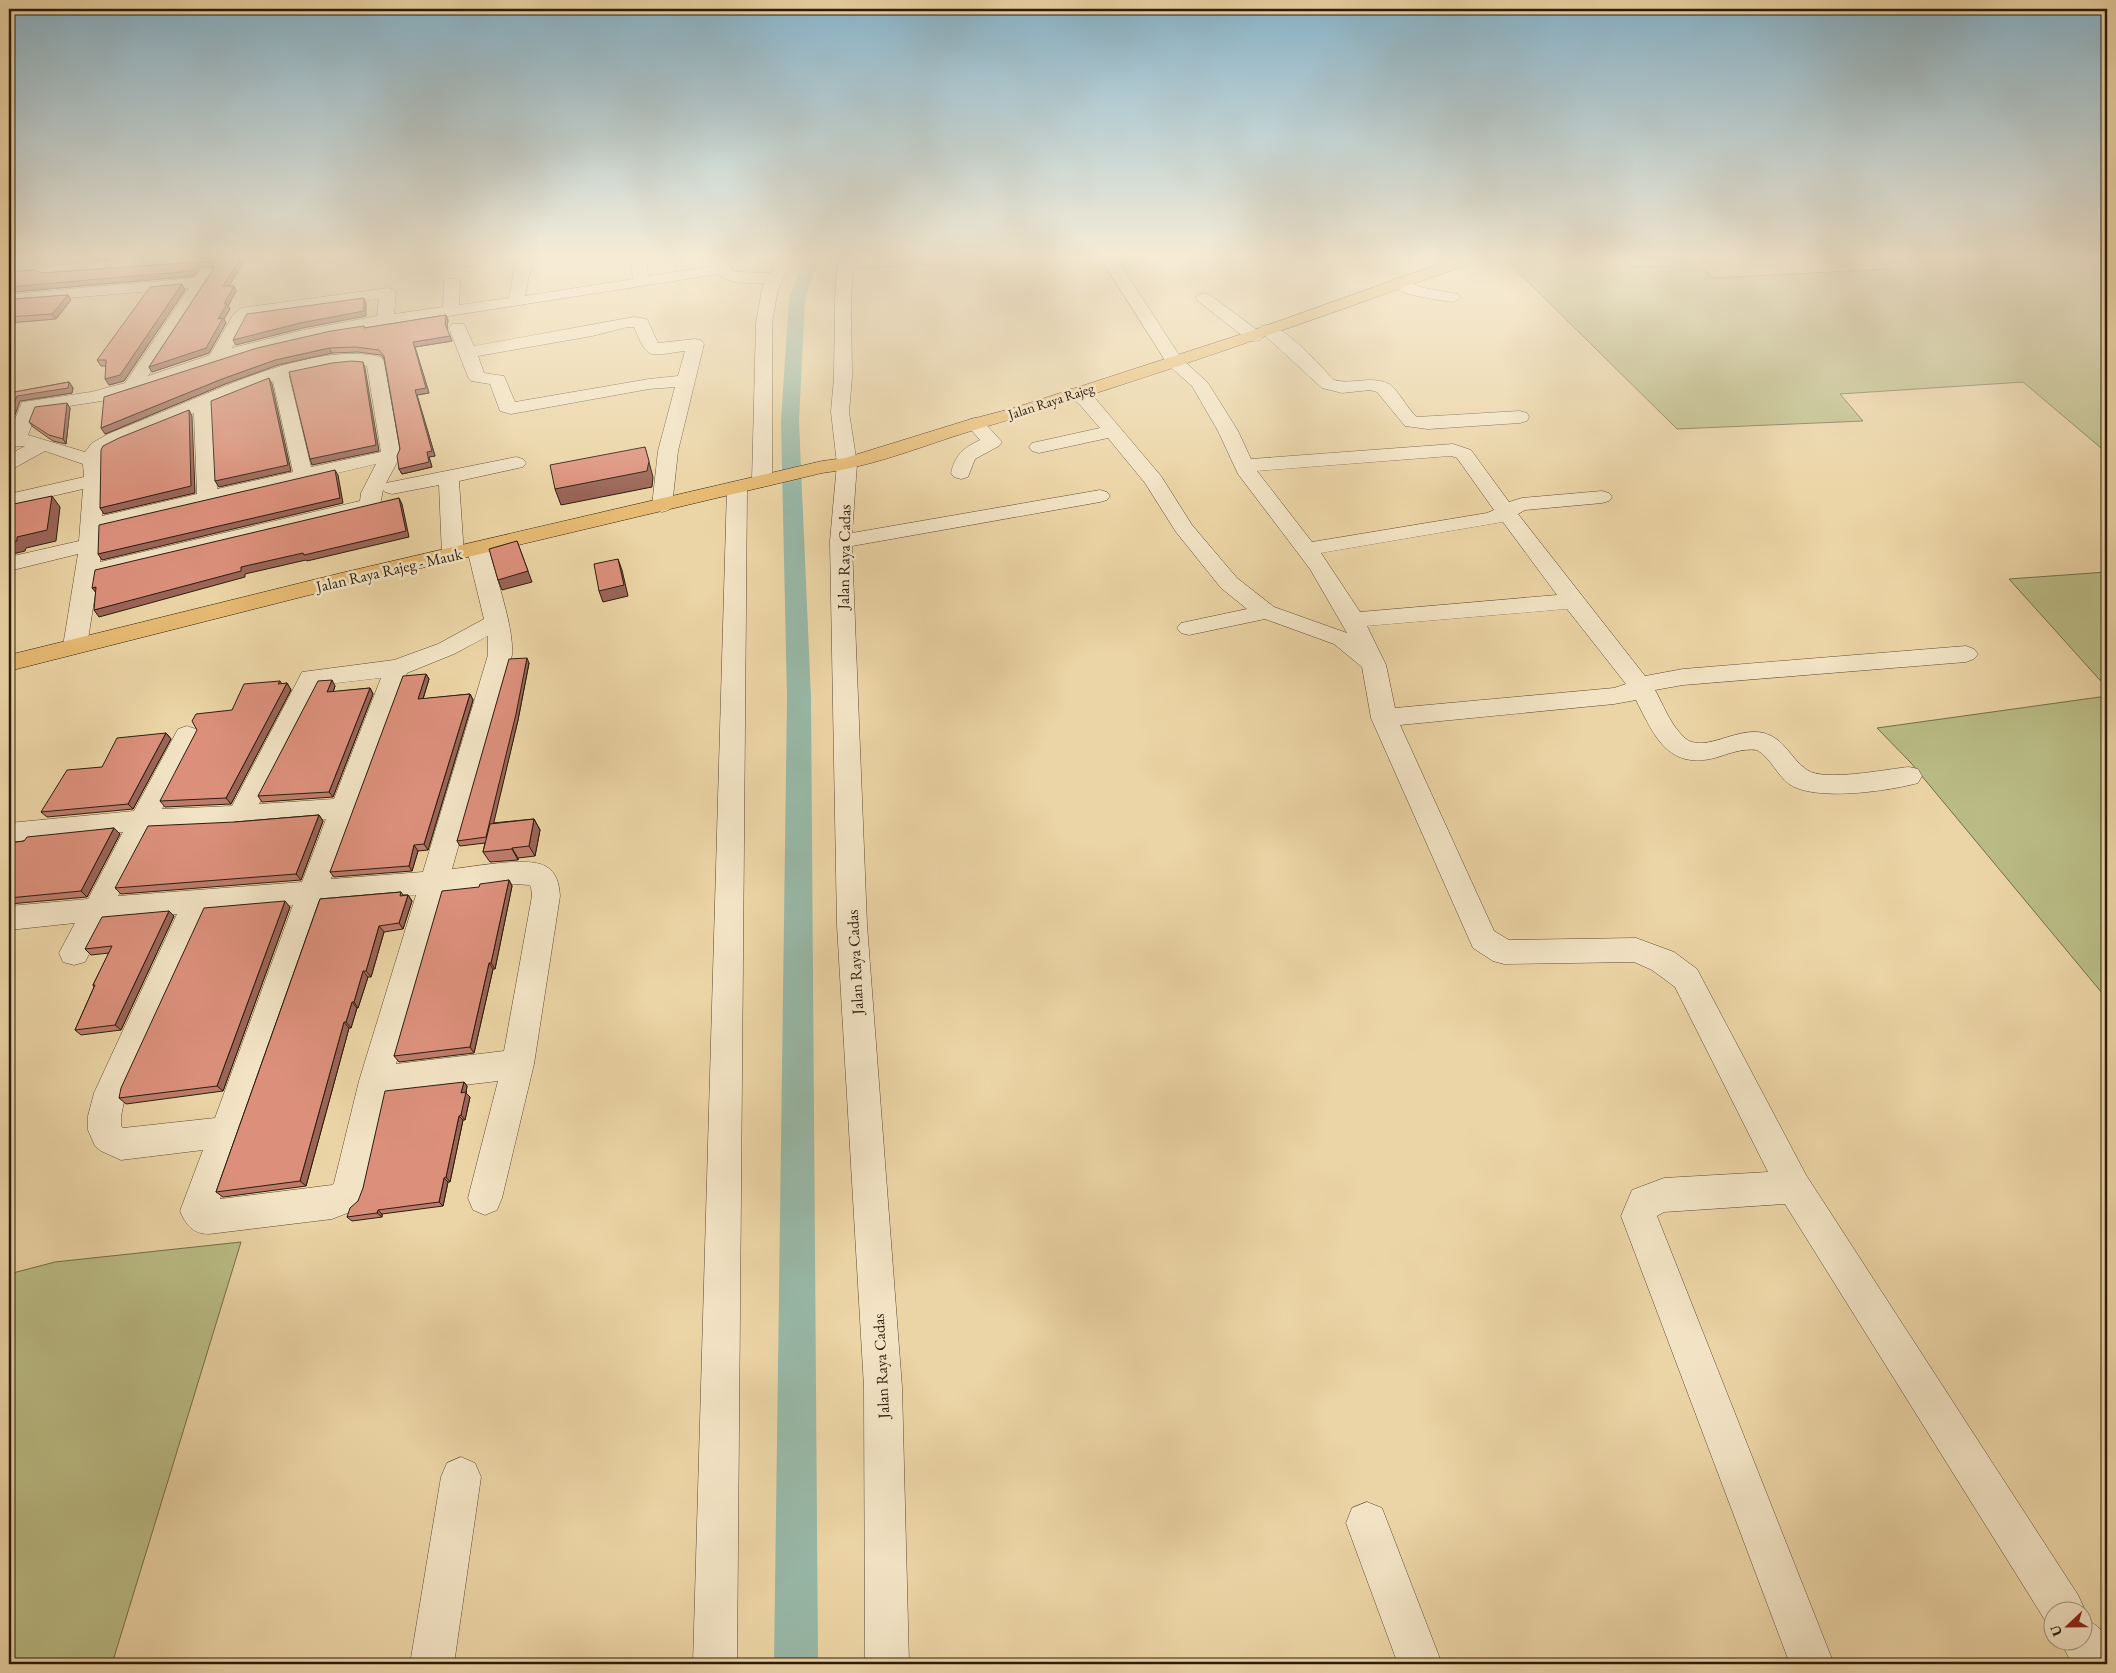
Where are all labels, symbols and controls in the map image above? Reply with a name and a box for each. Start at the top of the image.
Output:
street label: Jalan Raya Rajeg [1005,378,1097,424]
street label: Jalan Raya Cadas [833,504,855,612]
street label: Jalan Raya Rajeg - Mauk [312,543,465,597]
street label: Jalan Raya Cadas [842,909,868,1017]
street label: Jalan Raya Cadas [868,1313,894,1421]
north arrow [2044,1600,2094,1650]
text: U [2045,1622,2066,1639]

